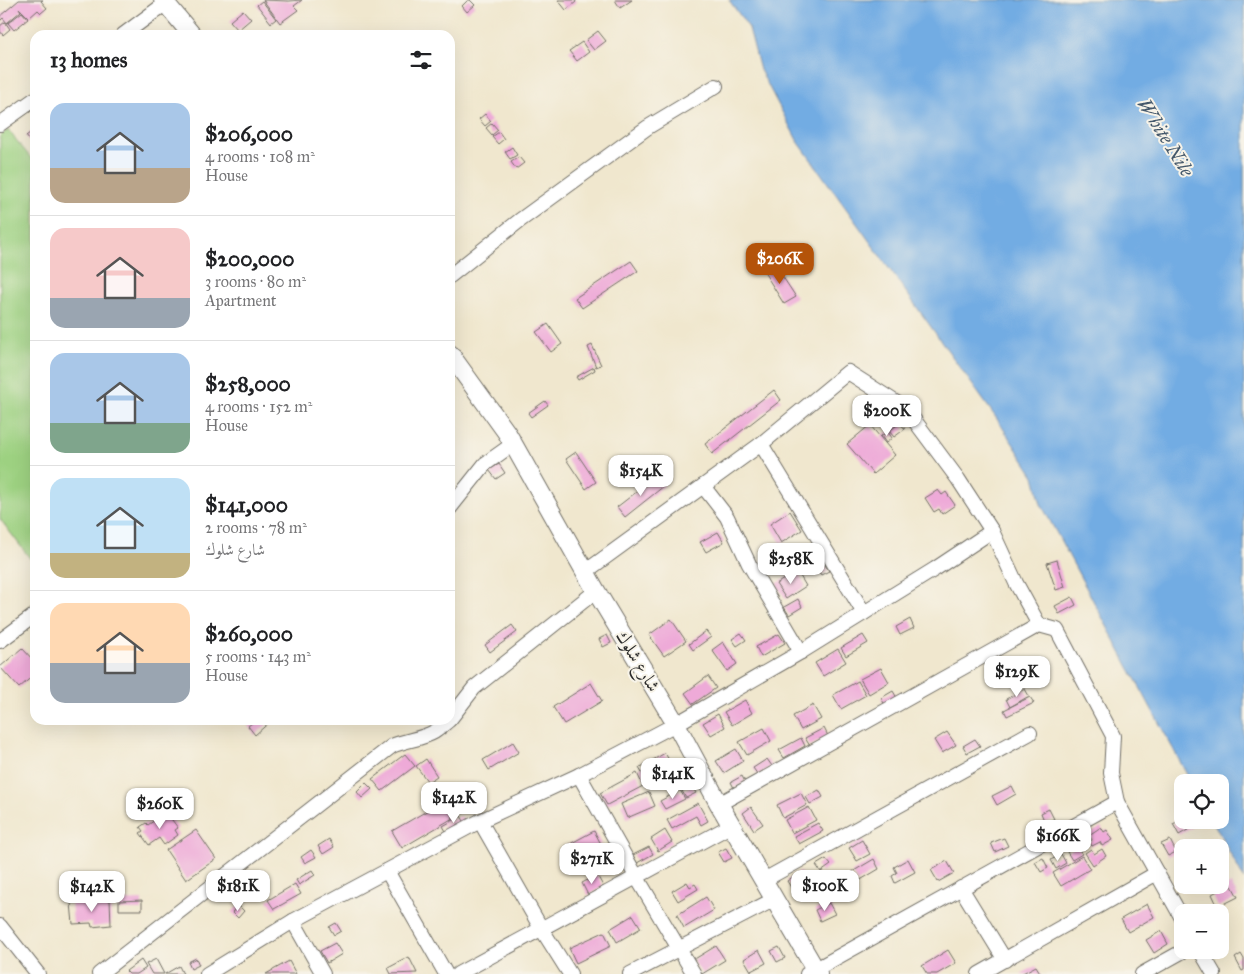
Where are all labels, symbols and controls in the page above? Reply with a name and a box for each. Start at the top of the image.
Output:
icon: filters [407,46,435,74]
text: 13 homes [50,47,127,73]
water label: White Nile [1133,94,1199,181]
text: $206,000 [205,121,293,147]
icon: home [90,123,150,183]
text: 4 rooms · 108 m² [205,147,315,166]
text: House [205,166,248,185]
pin: $206K [745,242,815,285]
text: $200,000 [205,246,295,272]
icon: home [90,248,150,308]
text: $206K [757,249,803,268]
text: 3 rooms · 80 m² [205,272,306,291]
text: Apartment [205,291,277,310]
text: $258,000 [205,371,291,397]
icon: home [90,373,150,433]
pin: $200K [852,394,922,437]
text: 4 rooms · 152 m² [205,397,312,416]
text: $200K [863,401,911,420]
text: House [205,416,248,435]
pin: $154K [606,454,676,497]
text: $154K [619,461,663,480]
text: $141,000 [205,492,288,518]
icon: home [90,498,150,558]
text: 2 rooms · 78 m² [205,518,307,537]
text: شارع شلوك [205,540,265,559]
pin: $258K [756,542,826,585]
text: $258K [769,549,813,568]
text: $260,000 [205,621,293,647]
icon: home [90,623,150,683]
street label: شارع شلوك [608,626,665,698]
text: 5 rooms · 143 m² [205,647,311,666]
pin: $129K [982,656,1052,698]
text: $129K [995,662,1039,681]
text: House [205,666,248,685]
pin: $141K [638,758,708,800]
text: $141K [652,764,694,783]
map controls [1174,774,1229,959]
button: locate [1174,774,1229,829]
pin: $142K [419,782,489,824]
pin: $260K [125,788,195,830]
text: $142K [432,788,476,807]
text: $260K [137,794,183,813]
pin: $166K [1023,820,1093,862]
text: $166K [1036,826,1080,845]
button: + [1174,839,1229,894]
pin: $271K [557,842,627,885]
text: $271K [570,849,614,868]
pin: $142K [57,870,127,913]
pin: $181K [203,870,273,912]
pin: $100K [790,870,860,912]
text: $181K [217,876,259,895]
text: $100K [802,876,848,895]
text: $142K [70,877,114,896]
button: − [1174,904,1229,959]

